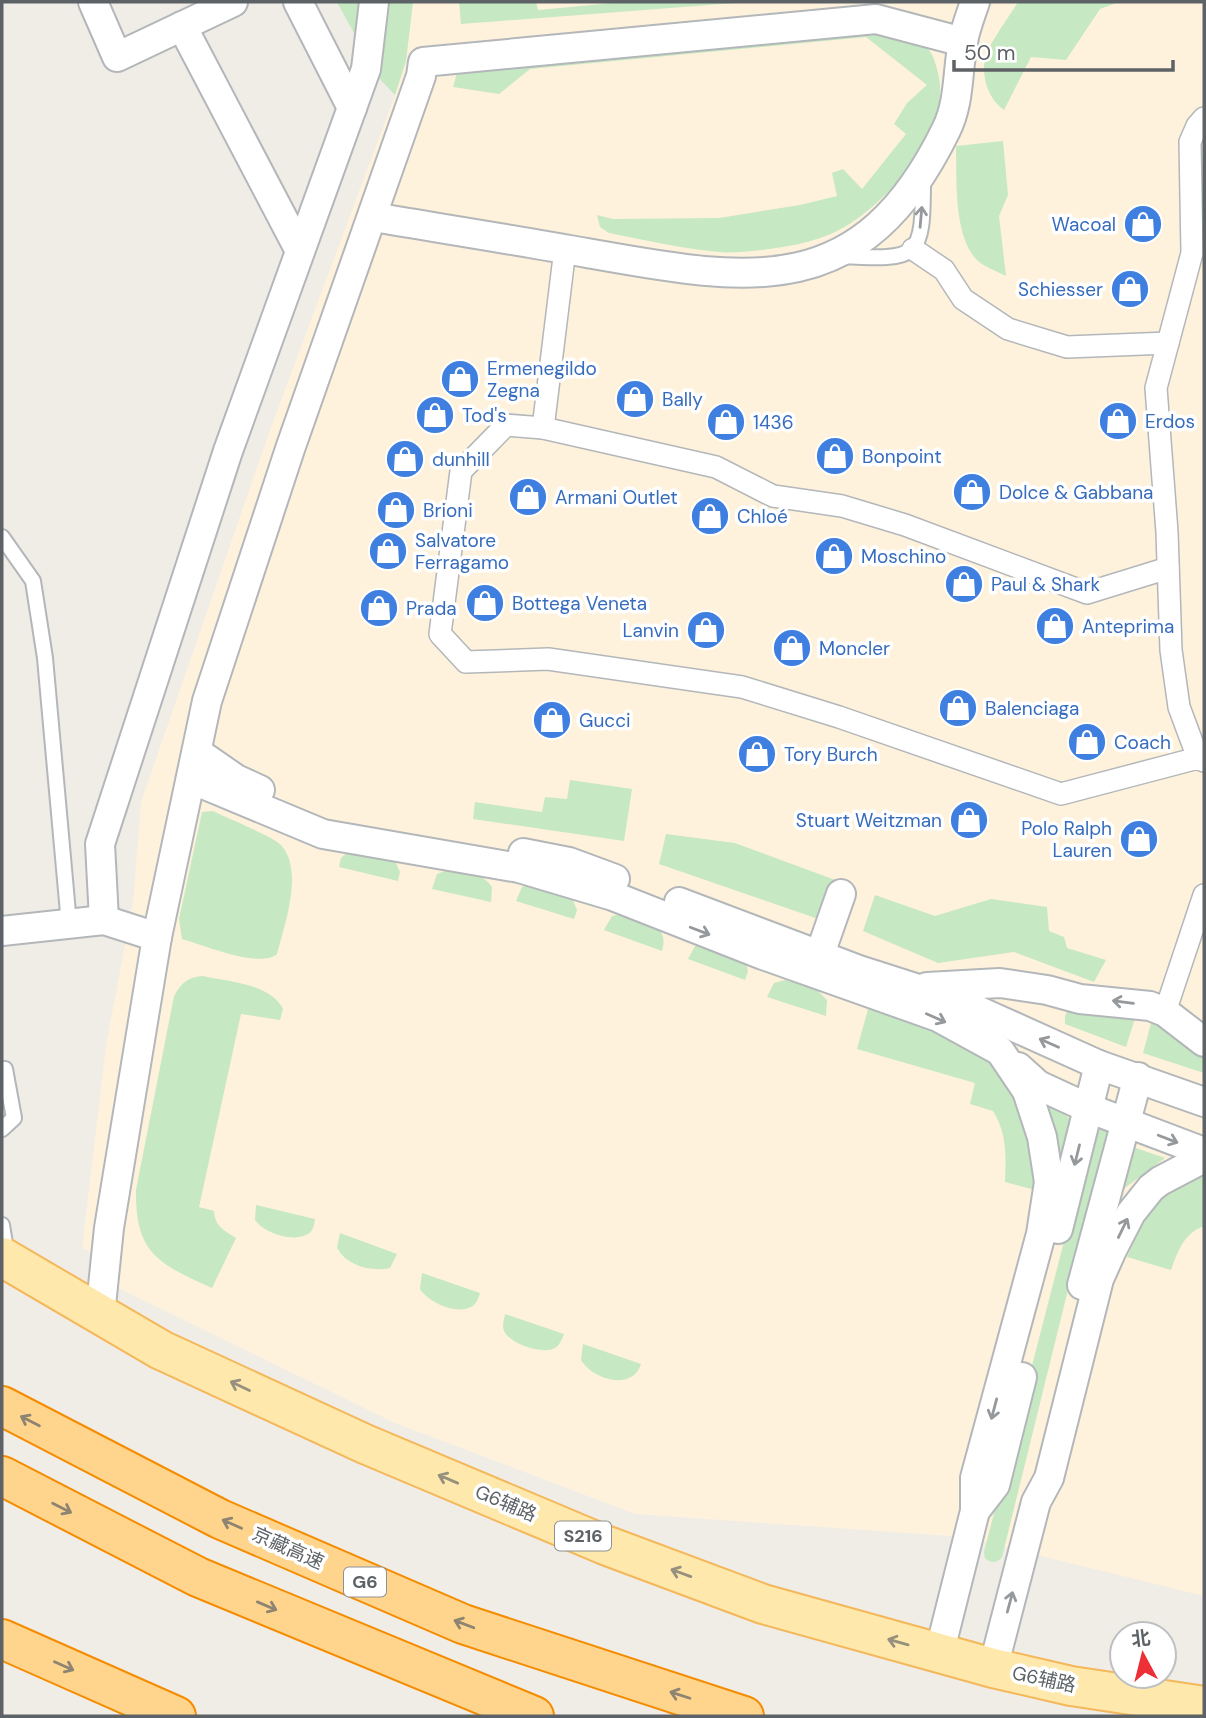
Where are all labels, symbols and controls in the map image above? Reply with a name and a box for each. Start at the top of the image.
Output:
scale bar [954,28,1173,72]
text: 50 m [964,39,1015,67]
shop icon: Wacoal [1122,203,1164,245]
one-way arrow [915,206,928,229]
place label: Wacoal [1051,212,1116,237]
shop icon: Schiesser [1109,268,1151,310]
place label: Schiesser [1018,277,1103,302]
place label: Ermenegildo Zegna [487,356,597,403]
shop icon: Ermenegildo Zegna [439,358,481,400]
shop icon: Bally [614,378,656,420]
place label: Bally [662,387,703,412]
shop icon: Tod's [414,394,456,436]
shop icon: Erdos [1097,400,1139,442]
shop icon: 1436 [705,401,747,443]
place label: Tod's [462,403,507,428]
place label: Erdos [1145,409,1195,434]
place label: 1436 [753,410,794,435]
shop icon: Bonpoint [814,435,856,477]
shop icon: dunhill [384,438,426,480]
place label: Bonpoint [862,444,942,469]
place label: dunhill [432,447,490,472]
shop icon: Dolce & Gabbana [951,471,993,513]
shop icon: Armani Outlet [507,476,549,518]
place label: Dolce & Gabbana [999,480,1153,505]
place label: Armani Outlet [555,485,678,510]
shop icon: Brioni [375,489,417,531]
shop icon: Chloé [689,495,731,537]
place label: Brioni [423,498,473,523]
place label: Chloé [737,504,788,529]
place label: Salvatore Ferragamo [415,528,509,575]
shop icon: Salvatore Ferragamo [367,530,409,572]
shop icon: Moschino [813,535,855,577]
place label: Moschino [861,544,946,569]
shop icon: Paul & Shark [943,563,985,605]
place label: Paul & Shark [991,572,1100,597]
shop icon: Bottega Veneta [464,582,506,624]
shop icon: Prada [358,587,400,629]
place label: Bottega Veneta [512,591,647,616]
place label: Prada [406,596,457,621]
shop icon: Anteprima [1034,605,1076,647]
shop icon: Lanvin [685,609,727,651]
place label: Anteprima [1082,614,1174,639]
place label: Lanvin [622,618,679,643]
shop icon: Moncler [771,627,813,669]
place label: Moncler [819,636,890,661]
shop icon: Balenciaga [937,687,979,729]
place label: Balenciaga [985,696,1079,721]
shop icon: Gucci [531,699,573,741]
place label: Gucci [579,708,631,733]
shop icon: Coach [1066,721,1108,763]
place label: Coach [1114,730,1171,755]
shop icon: Tory Burch [736,733,778,775]
place label: Tory Burch [784,742,878,767]
shop icon: Stuart Weitzman [948,799,990,841]
place label: Stuart Weitzman [796,808,942,833]
place label: Polo Ralph Lauren [1021,816,1112,863]
shop icon: Polo Ralph Lauren [1118,818,1160,860]
one-way arrow [689,925,710,938]
one-way arrow [1112,995,1135,1008]
one-way arrow [925,1012,947,1025]
one-way arrow [1039,1036,1060,1049]
one-way arrow [1156,1134,1178,1147]
one-way arrow [1069,1143,1083,1166]
one-way arrow [1117,1218,1131,1239]
one-way arrow [230,1379,251,1392]
one-way arrow [986,1398,999,1420]
one-way arrow [20,1413,40,1427]
one-way arrow [438,1472,459,1485]
street label: G6辅路 [472,1479,540,1527]
one-way arrow [52,1501,72,1515]
one-way arrow [222,1517,244,1530]
street label: 京藏高速 [248,1521,328,1575]
road number: S216 [555,1521,611,1550]
one-way arrow [671,1566,693,1579]
road number: G6 [344,1568,386,1596]
one-way arrow [1004,1591,1017,1614]
one-way arrow [256,1601,277,1614]
one-way arrow [453,1617,475,1629]
north arrow [1108,1620,1178,1690]
text: 北 [1130,1625,1152,1652]
one-way arrow [887,1635,909,1648]
one-way arrow [53,1660,75,1673]
street label: G6辅路 [1010,1660,1078,1698]
one-way arrow [669,1688,691,1700]

